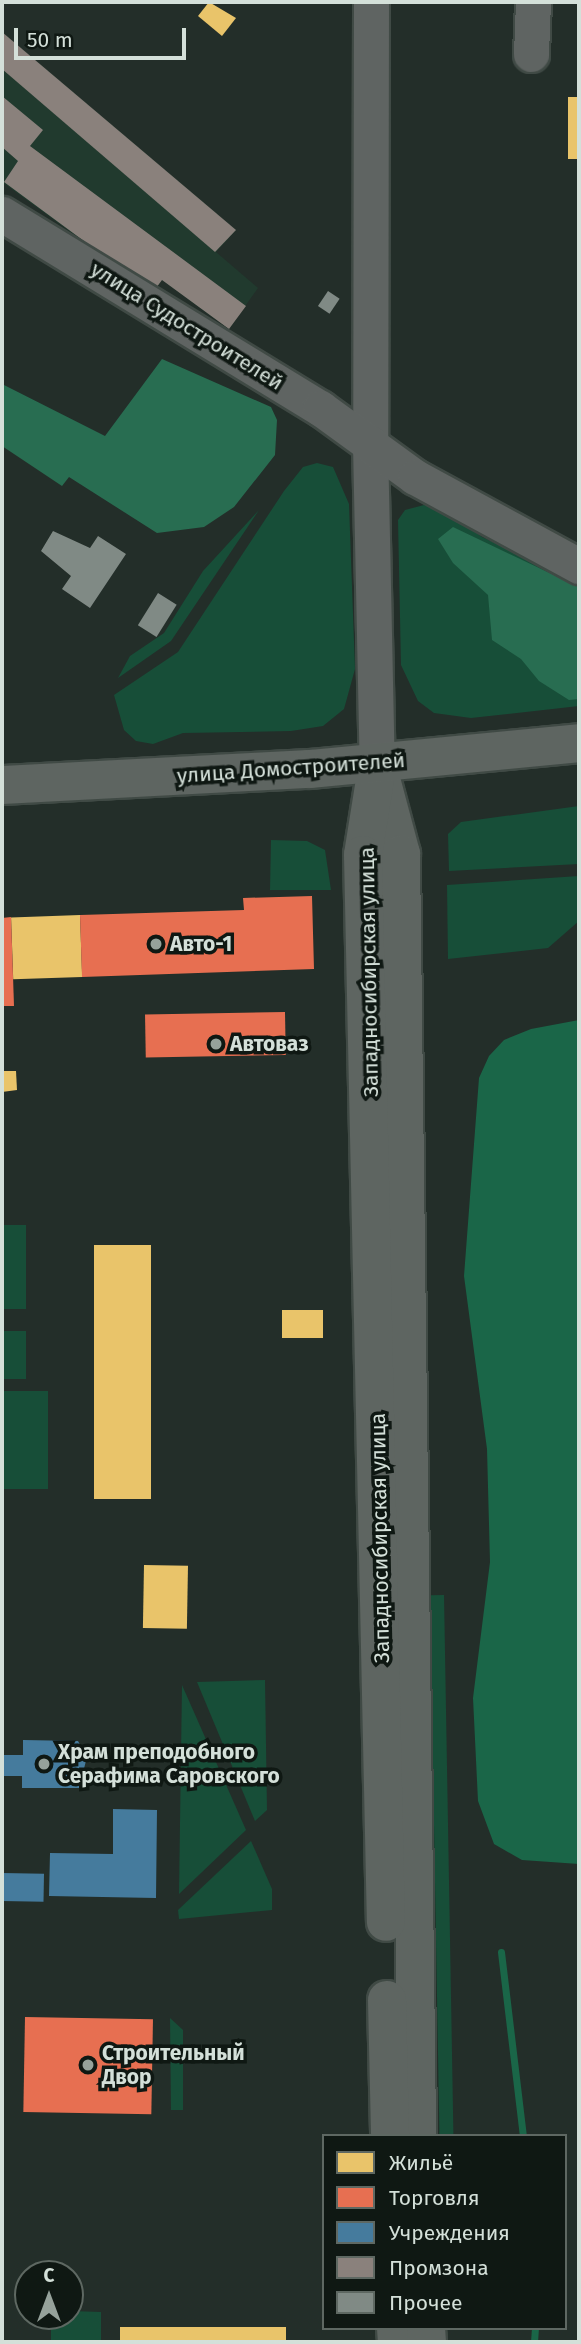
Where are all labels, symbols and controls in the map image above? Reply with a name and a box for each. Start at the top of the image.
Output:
scale bar [18,14,189,58]
text: 50 m [27,27,73,53]
street label: улица Судостроителей [86,256,288,396]
street label: улица Домостроителей [176,747,406,789]
street label: Западносибирская улица [354,847,384,1097]
place label: Авто-1 [170,931,232,957]
marker: Авто-1 [148,936,164,952]
place label: Автоваз [230,1031,309,1057]
marker: Автоваз [208,1036,224,1052]
street label: Западносибирская улица [365,1413,395,1663]
place label: Храм преподобного Серафима Саровского [58,1739,280,1789]
marker: Храм преподобного Серафима Саровского [36,1756,52,1772]
place label: Строительный Двор [102,2040,245,2090]
marker: Строительный Двор [80,2057,96,2073]
legend [322,2134,567,2330]
text: Жильё [389,2150,453,2176]
text: Торговля [389,2185,480,2211]
text: Учреждения [389,2220,510,2246]
text: Промзона [389,2255,489,2281]
north arrow [14,2260,84,2330]
text: С [44,2264,54,2287]
text: Прочее [389,2290,462,2316]

